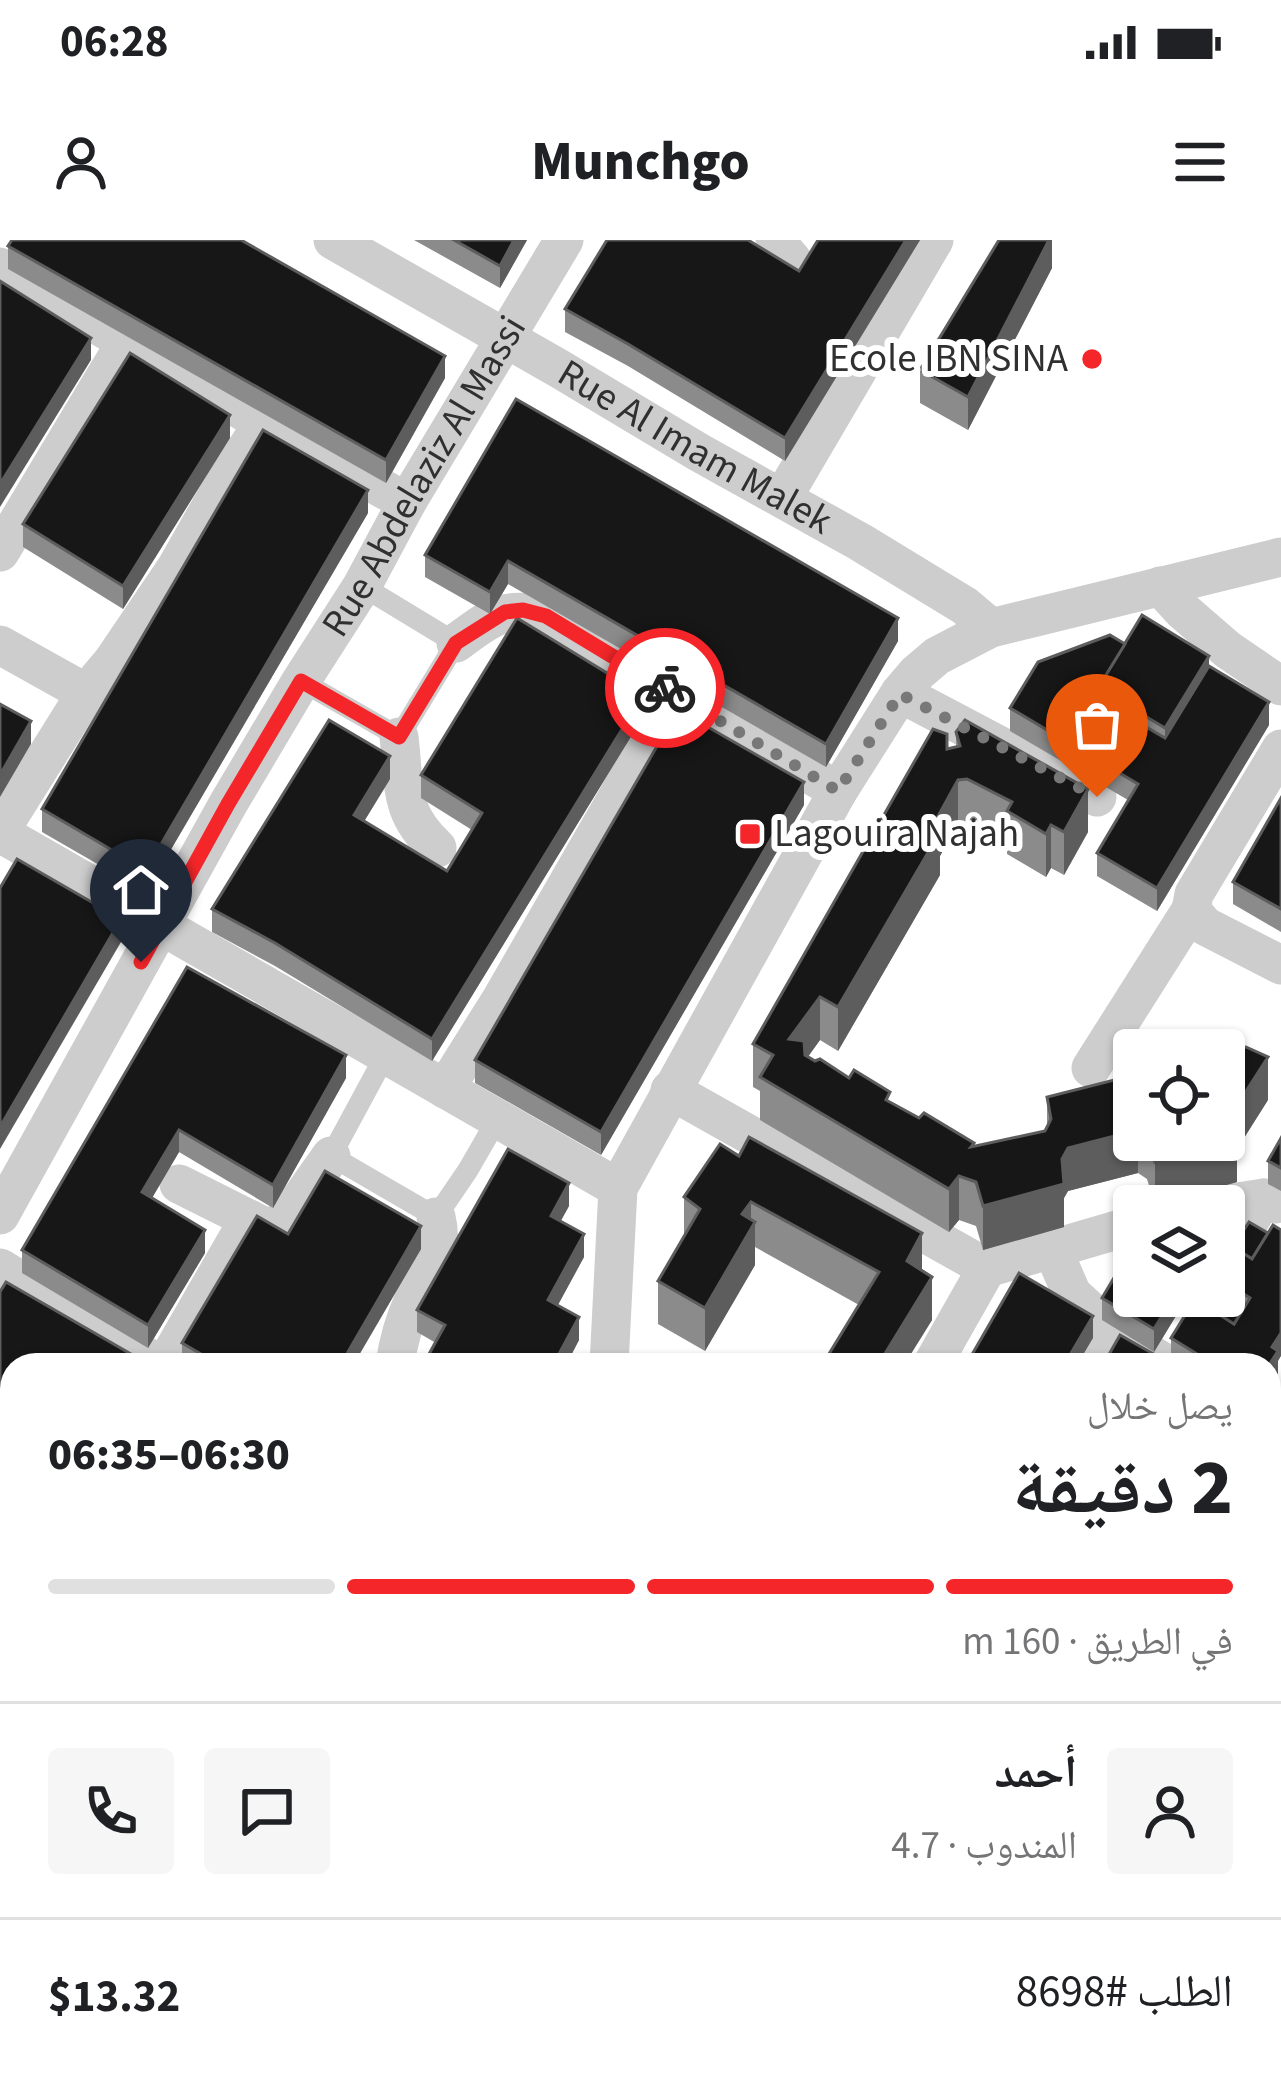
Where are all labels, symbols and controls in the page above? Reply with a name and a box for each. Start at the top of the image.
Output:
text: 06:28 [60,10,169,74]
text: Munchgo [531,124,750,201]
icon: person [48,129,114,195]
icon: menu [1167,129,1233,195]
street label: Rue Abdelaziz Al Massi [308,305,540,648]
place label: Ecole IBN SINA [829,331,1069,387]
street label: Rue Al Imam Malek [547,346,842,549]
marker: Ecole IBN SINA [1079,346,1105,372]
courier [605,628,725,748]
icon: bike [632,655,698,721]
pin [1046,674,1148,797]
icon: bag [1064,692,1130,758]
place label: Lagouira Najah [774,806,1019,862]
marker: Lagouira Najah [737,821,763,847]
pin [90,839,192,962]
icon: home [108,857,174,923]
map controls [1113,1029,1245,1317]
button: locate [1113,1029,1245,1161]
button: layers [1113,1185,1245,1317]
text: يصل خلال [1087,1379,1233,1435]
text: 06:30–06:35 [48,1423,290,1487]
text: 2 دقيقة [1012,1433,1233,1544]
text: في الطريق · 160 m [962,1614,1233,1670]
text: أحمد [995,1741,1077,1805]
button: phone [48,1748,174,1874]
button: chat [204,1748,330,1874]
button: person [1107,1748,1233,1874]
text: المندوب · 4.7 [891,1818,1077,1874]
text: الطلب #8698 [1016,1960,1233,2024]
text: $13.32 [48,1965,180,2029]

